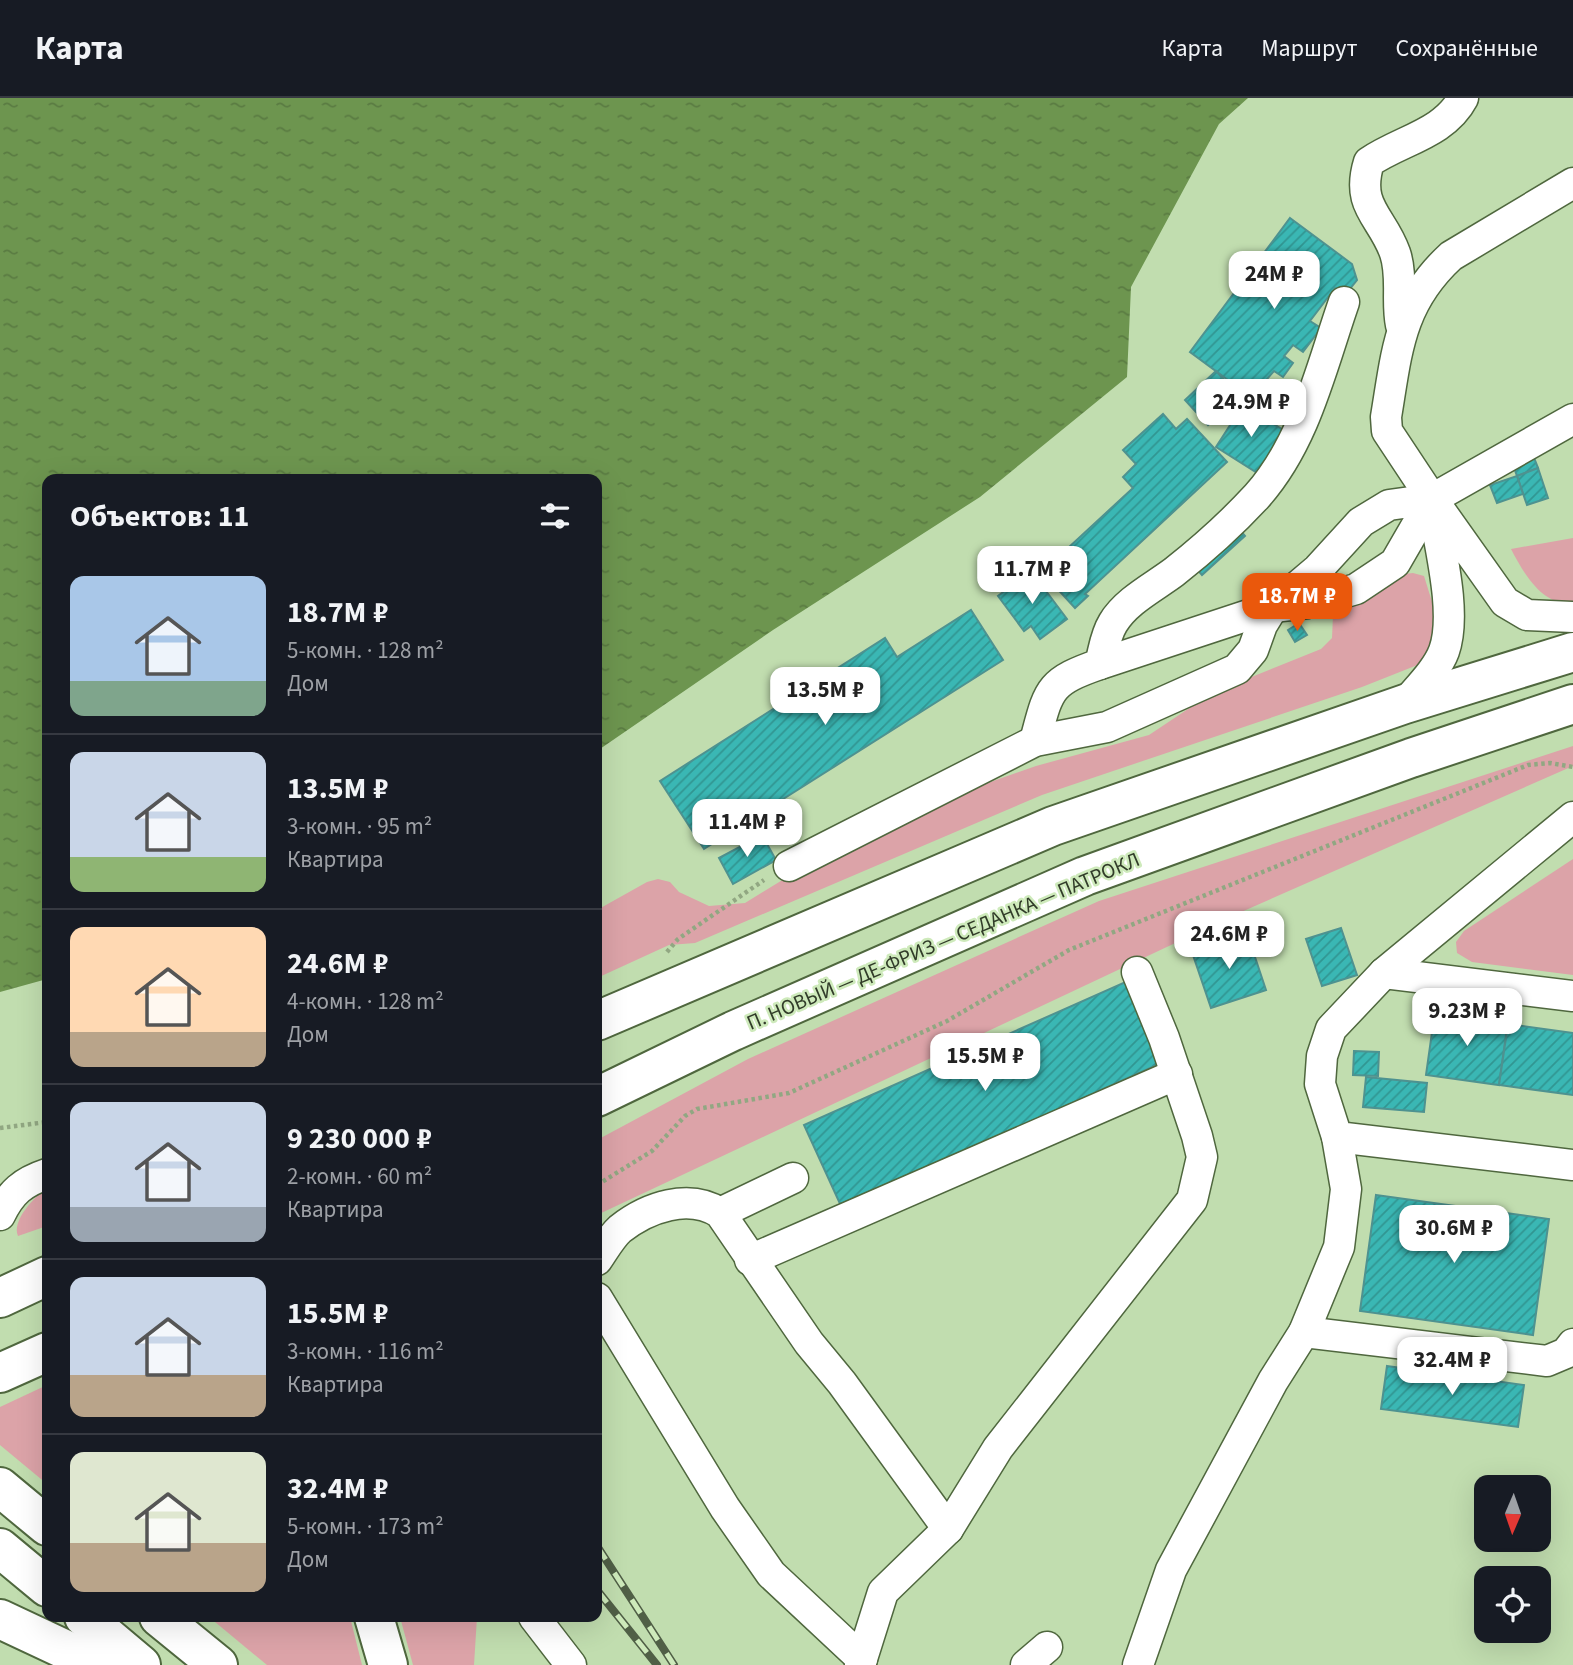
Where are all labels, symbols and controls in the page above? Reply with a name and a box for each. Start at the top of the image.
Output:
text: Карта [35,25,124,72]
text: Карта [1162,31,1223,66]
text: Маршрут [1261,31,1357,66]
text: Сохранённые [1395,31,1538,66]
pin: 24M ₽ [1225,252,1323,311]
text: 24M ₽ [1245,257,1303,290]
pin: 24.9M ₽ [1186,380,1316,439]
text: 24.9M ₽ [1212,385,1290,418]
text: Объектов: 11 [70,495,249,538]
icon: filters [536,497,574,535]
pin: 11.7M ₽ [967,546,1097,606]
text: 11.7M ₽ [993,552,1071,585]
pin: 18.7M ₽ [1232,574,1362,633]
text: 18.7M ₽ [1258,579,1336,612]
text: 18.7M ₽ [287,591,388,634]
icon: home [126,604,210,688]
text: 5-комн. · 128 m² [287,634,444,667]
text: Дом [287,667,329,700]
pin: 13.5M ₽ [760,668,890,727]
text: 13.5M ₽ [786,673,864,706]
text: 13.5M ₽ [287,767,388,810]
icon: home [126,780,210,864]
pin: 11.4M ₽ [682,800,812,859]
text: 11.4M ₽ [708,805,786,838]
text: 3-комн. · 95 m² [287,810,432,843]
text: Квартира [287,843,384,876]
street label: П. НОВЫЙ — ДЕ-ФРИЗ — СЕДАНКА — ПАТРОКЛ [742,844,1144,1038]
pin: 24.6M ₽ [1164,912,1294,971]
text: 24.6M ₽ [1190,917,1268,950]
text: 24.6M ₽ [287,942,388,985]
icon: home [126,955,210,1039]
text: 4-комн. · 128 m² [287,985,444,1018]
pin: 9.23M ₽ [1402,988,1532,1048]
text: 9.23M ₽ [1428,994,1506,1027]
text: Дом [287,1018,329,1051]
pin: 15.5M ₽ [920,1034,1050,1093]
text: 15.5M ₽ [946,1039,1024,1072]
text: 9 230 000 ₽ [287,1117,432,1160]
icon: home [126,1130,210,1214]
text: 2-комн. · 60 m² [287,1160,432,1193]
text: Квартира [287,1193,384,1226]
pin: 30.6M ₽ [1389,1206,1519,1265]
text: 30.6M ₽ [1415,1211,1493,1244]
text: 15.5M ₽ [287,1292,388,1335]
icon: home [126,1305,210,1389]
text: 3-комн. · 116 m² [287,1335,444,1368]
pin: 32.4M ₽ [1387,1338,1517,1397]
text: 32.4M ₽ [1413,1343,1491,1376]
text: Квартира [287,1368,384,1401]
text: 32.4M ₽ [287,1467,388,1510]
north arrow [1474,1475,1550,1552]
map controls [1474,1475,1551,1643]
icon: home [126,1480,210,1564]
text: 5-комн. · 173 m² [287,1510,444,1543]
text: Дом [287,1543,329,1576]
button: locate [1474,1566,1551,1643]

